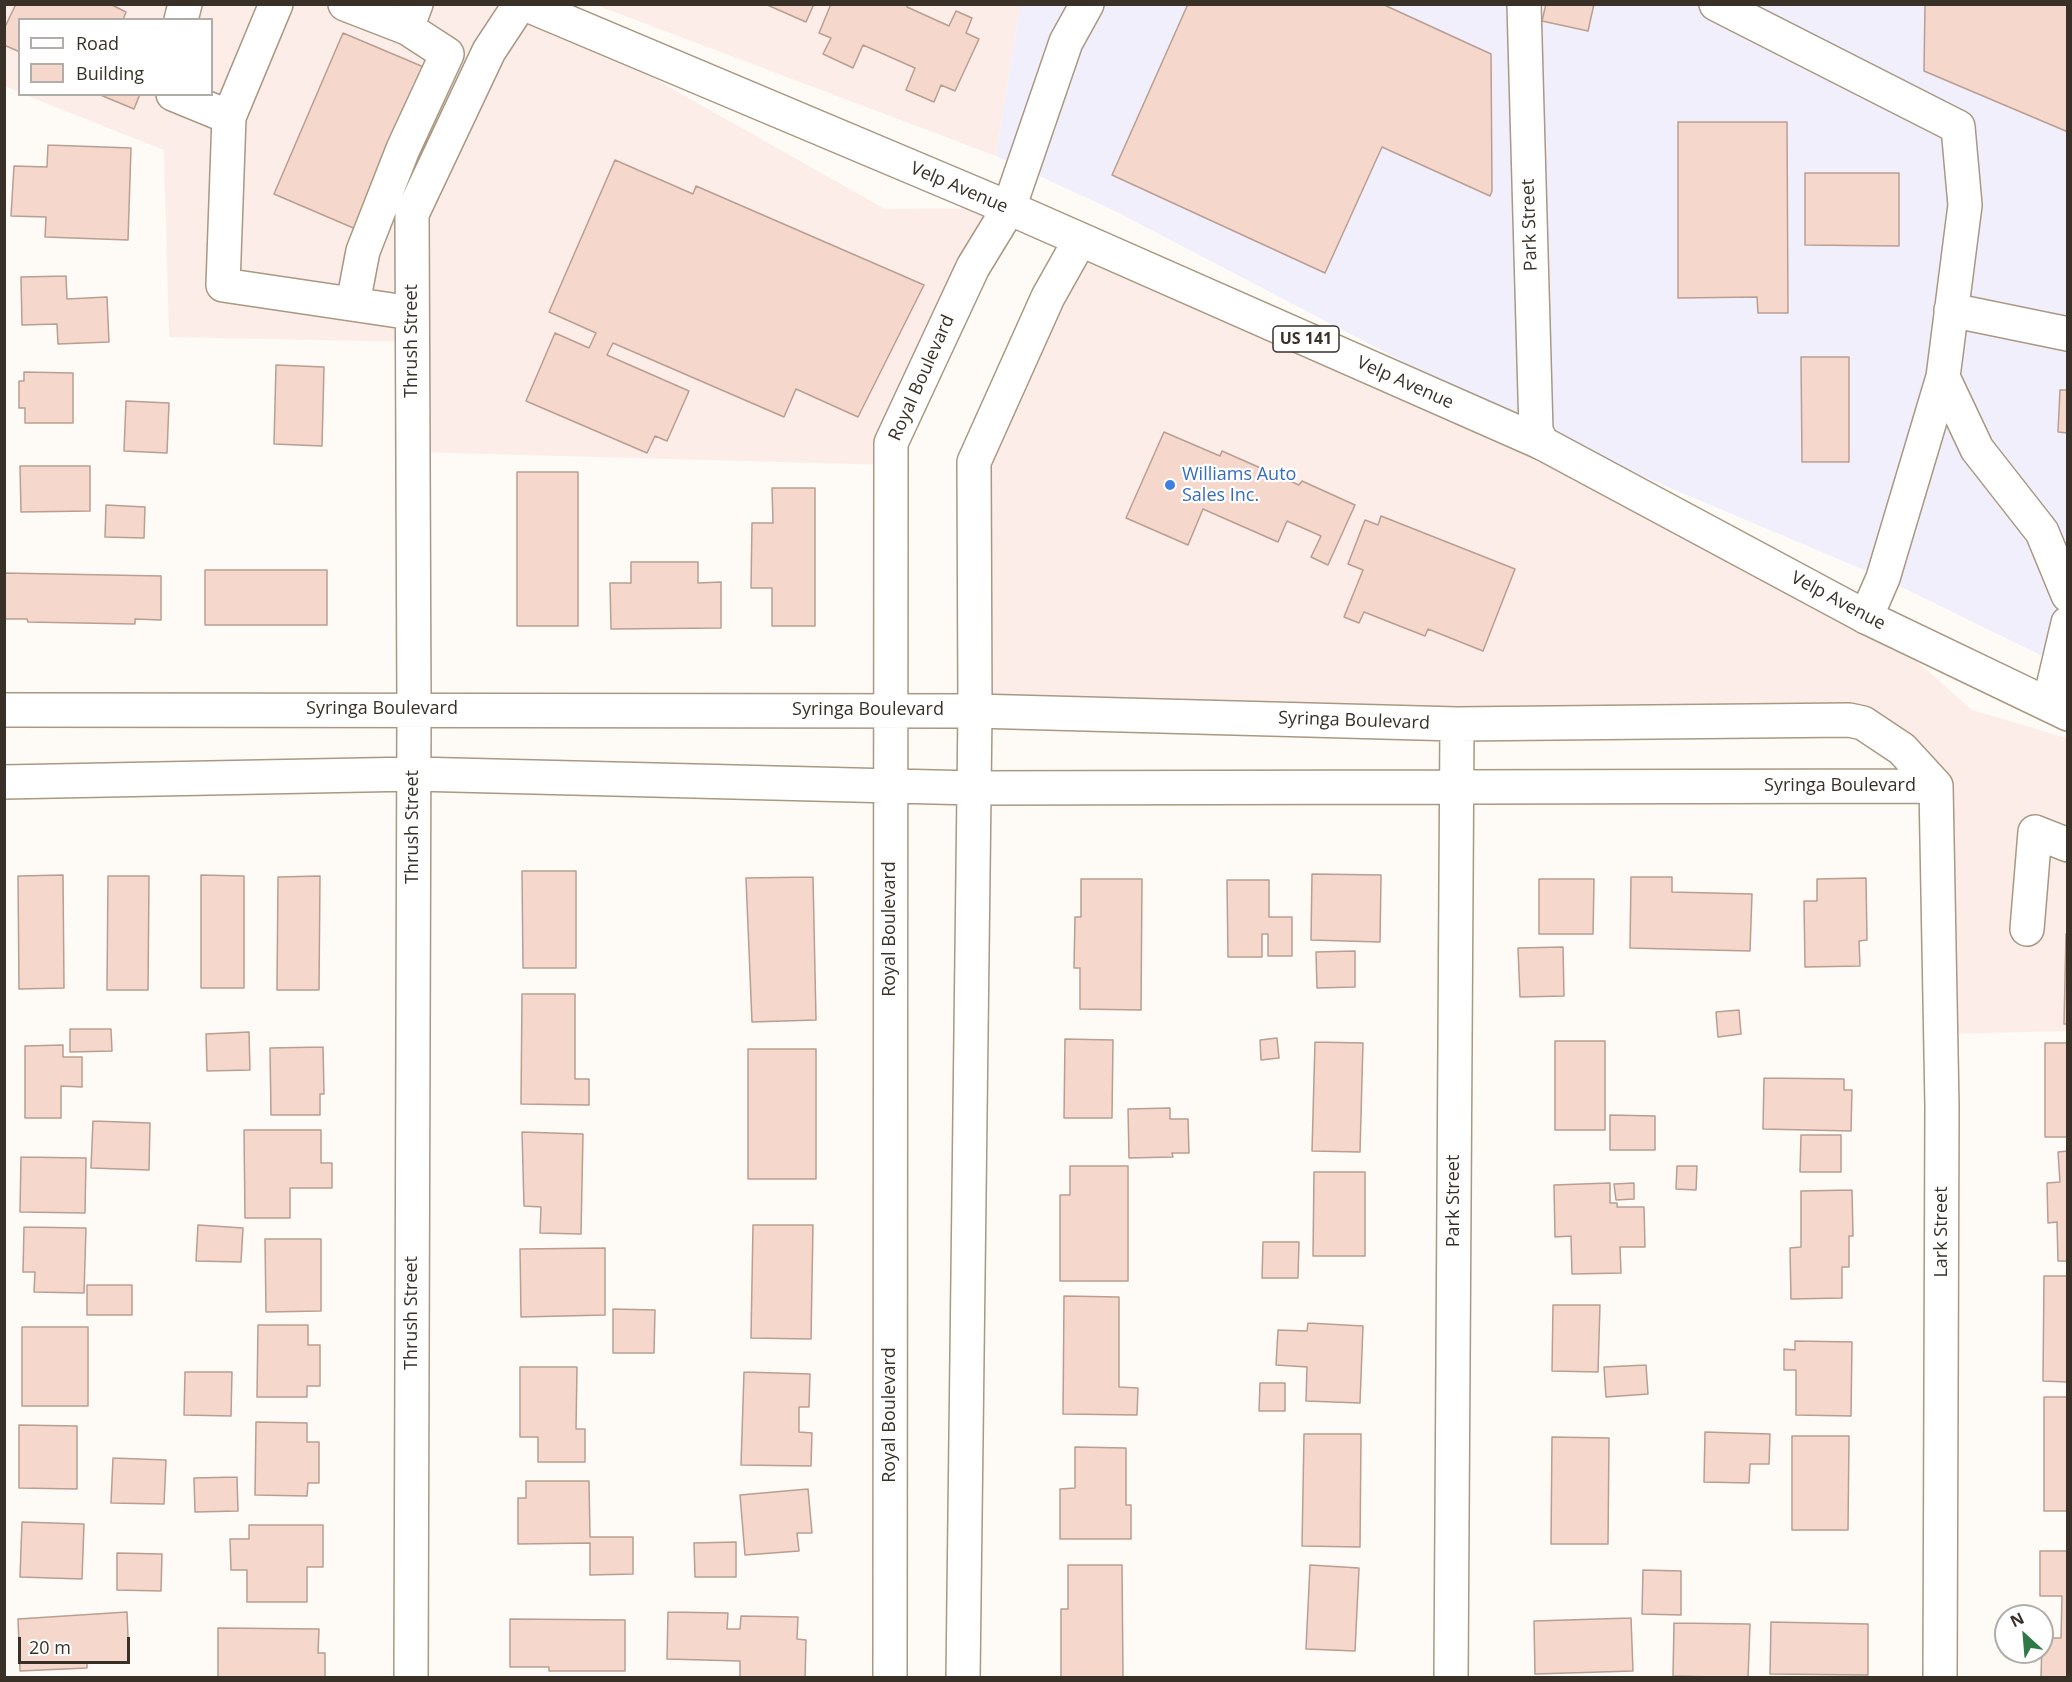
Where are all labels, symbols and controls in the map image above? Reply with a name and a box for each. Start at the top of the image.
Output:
legend [18,18,213,96]
text: Road [76,31,119,55]
text: Building [76,61,144,85]
street label: Velp Avenue [907,158,1011,218]
street label: Park Street [1518,178,1542,272]
street label: Thrush Street [401,284,423,398]
street label: Royal Boulevard [885,312,959,444]
road number: US 141 [1273,326,1339,352]
street label: Velp Avenue [1353,352,1457,414]
place label: Williams Auto Sales Inc. [1182,464,1296,506]
marker: Williams Auto Sales Inc. [1163,478,1177,492]
street label: Velp Avenue [1787,567,1889,635]
street label: Syringa Boulevard [306,698,458,720]
street label: Syringa Boulevard [792,699,944,721]
street label: Syringa Boulevard [1278,708,1430,734]
street label: Thrush Street [402,770,424,884]
street label: Syringa Boulevard [1764,775,1916,797]
street label: Royal Boulevard [879,861,901,997]
street label: Park Street [1443,1155,1465,1247]
street label: Lark Street [1931,1186,1953,1278]
street label: Thrush Street [401,1256,423,1370]
street label: Royal Boulevard [879,1347,901,1483]
north arrow [1994,1604,2054,1664]
text: N [2006,1607,2028,1632]
scale bar [21,1625,134,1663]
text: 20 m [29,1635,71,1659]

